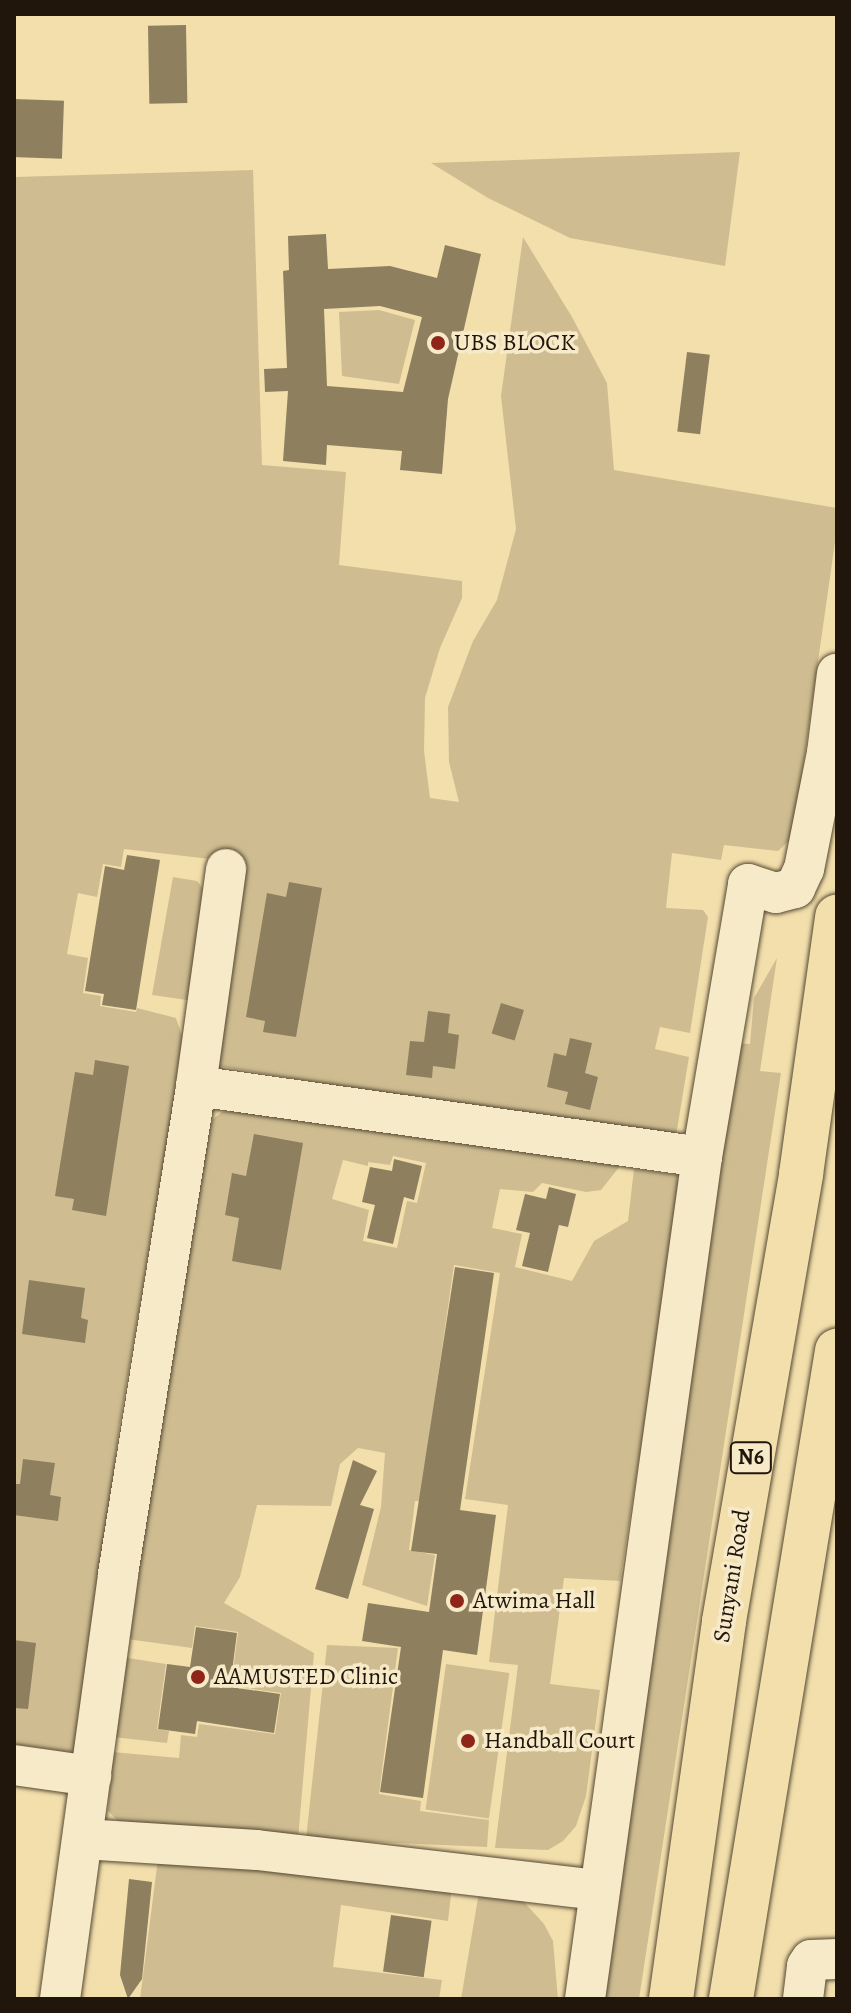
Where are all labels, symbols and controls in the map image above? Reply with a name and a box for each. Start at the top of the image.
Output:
place label: UBS BLOCK [454,329,575,357]
marker: UBS BLOCK [429,334,447,352]
road number: N6 [729,1440,773,1476]
street label: Sunyani Road [707,1507,757,1645]
place label: Atwima Hall [473,1587,595,1615]
marker: Atwima Hall [448,1592,466,1610]
place label: AAMUSTED Clinic [214,1663,398,1691]
marker: AAMUSTED Clinic [189,1668,207,1686]
place label: Handball Court [484,1727,635,1755]
marker: Handball Court [459,1732,477,1750]

